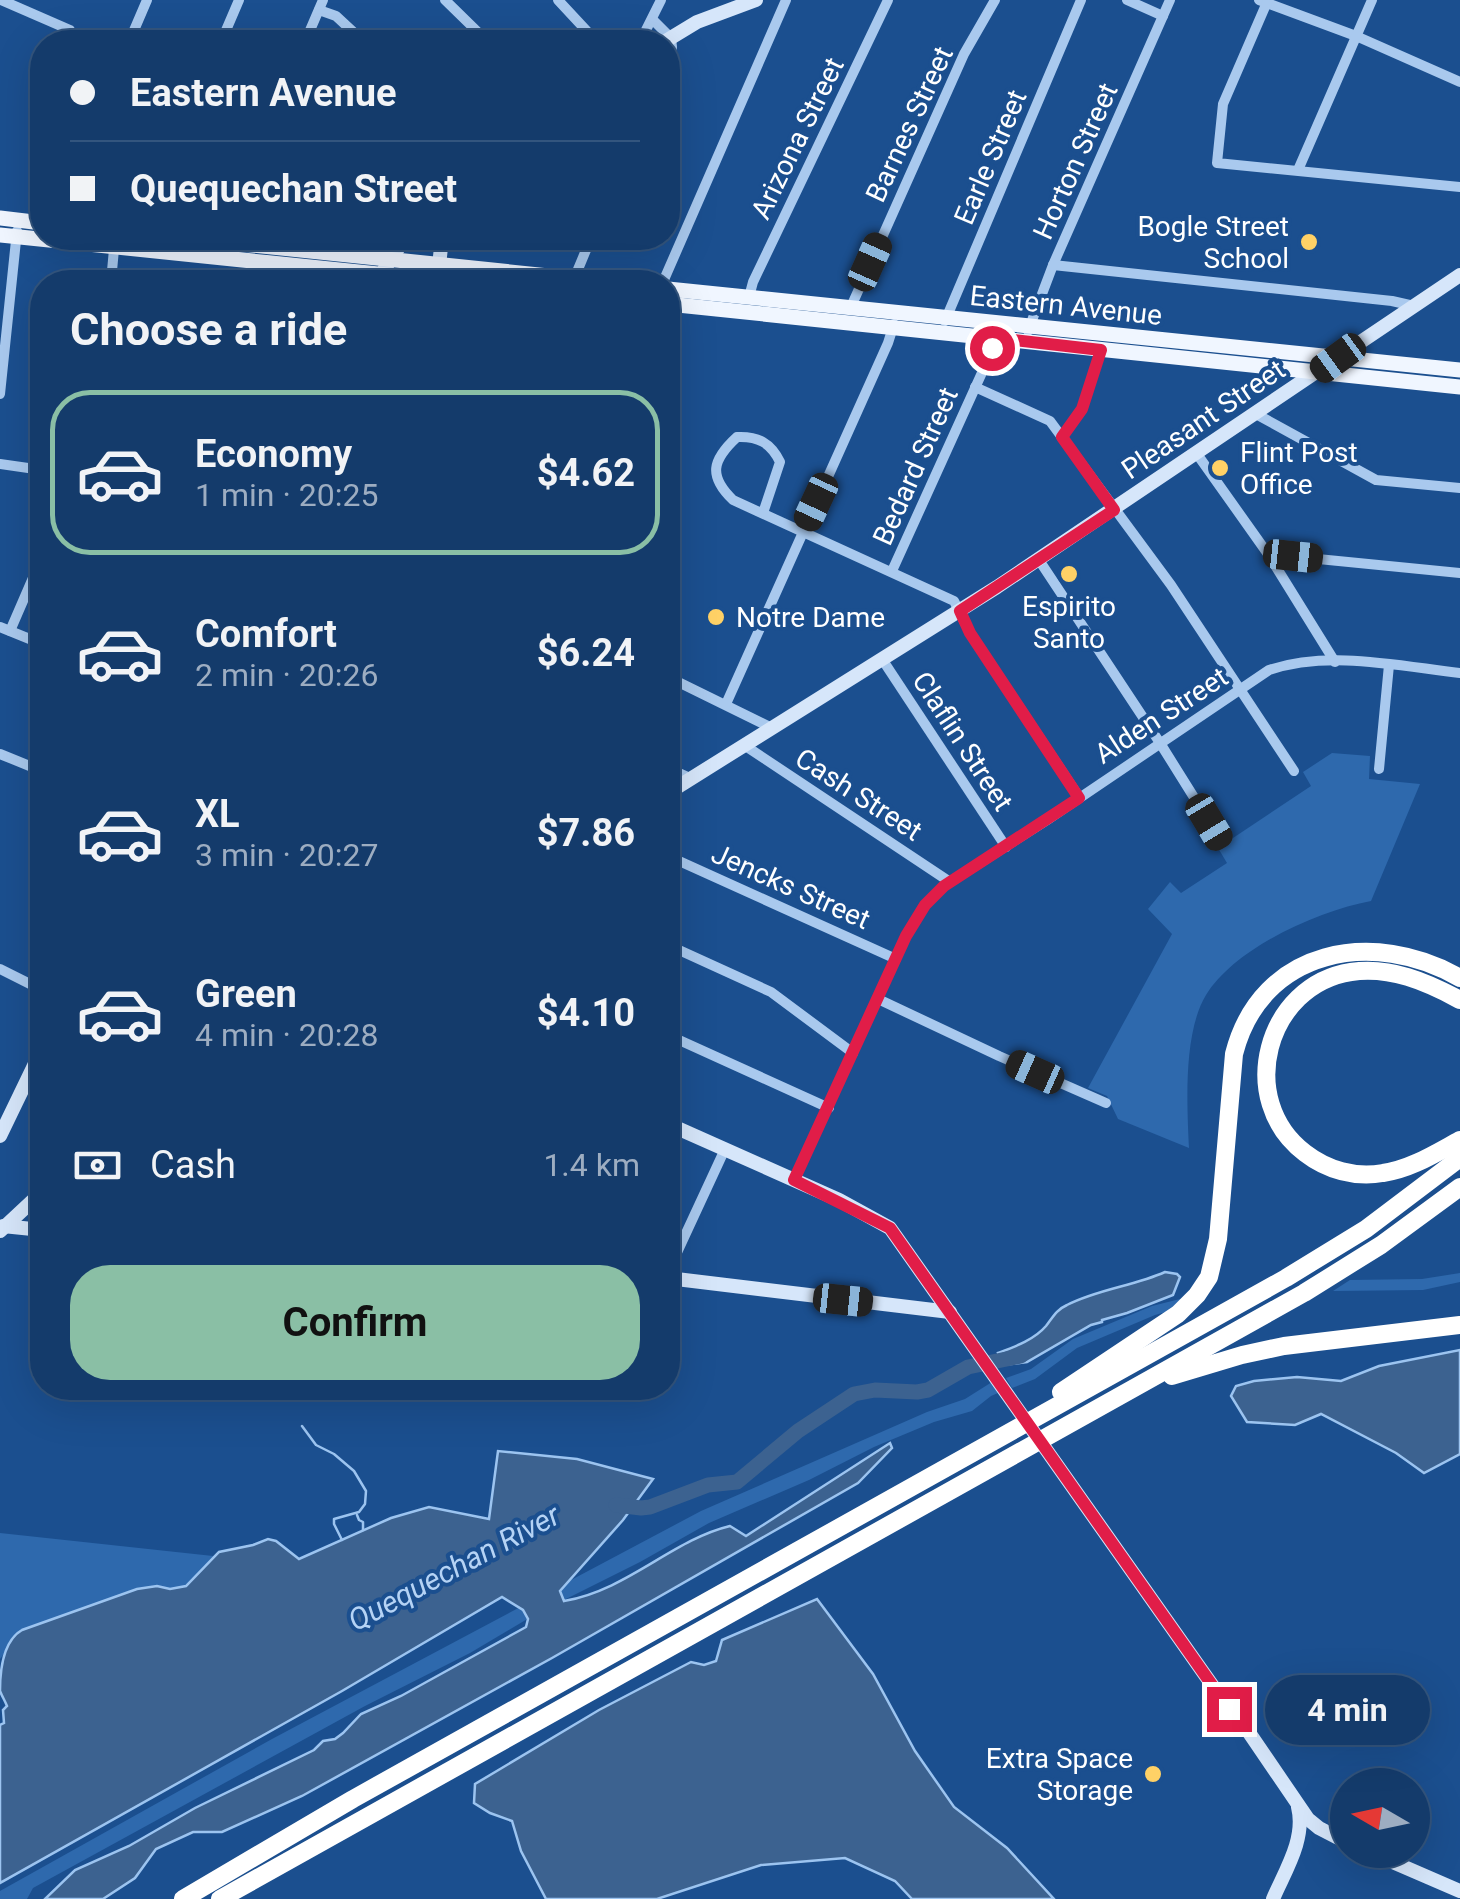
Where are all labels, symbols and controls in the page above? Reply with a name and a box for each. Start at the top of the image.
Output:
street label: Barnes Street [859,41,960,207]
street label: Arizona Street [744,52,851,224]
text: Eastern Avenue [130,71,397,115]
street label: Horton Street [1026,78,1125,244]
street label: Earle Street [947,85,1034,230]
text: Quequechan Street [130,167,457,211]
place label: Bogle Street School [1137,210,1289,275]
car [844,228,896,296]
marker: Bogle Street School [1298,231,1320,253]
street label: Eastern Avenue [968,279,1164,332]
text: Choose a ride [70,303,347,356]
route start [970,326,1015,371]
car [1305,328,1371,388]
street label: Pleasant Street [1115,353,1291,486]
street label: Bedard Street [866,382,965,550]
icon: car [75,428,165,518]
text: Economy [195,432,352,476]
place label: Flint Post Office [1240,436,1358,501]
text: $4.62 [537,451,635,495]
marker: Flint Post Office [1209,457,1231,479]
car [790,468,842,536]
text: 1 min · 20:25 [195,476,378,514]
car [1262,538,1324,574]
marker: Espirito Santo [1058,563,1080,585]
place label: Espirito Santo [1022,590,1116,655]
place label: Notre Dame [736,601,885,634]
marker: Notre Dame [705,606,727,628]
icon: car [75,608,165,698]
text: Comfort [195,612,337,656]
text: $6.24 [537,631,635,675]
text: 2 min · 20:26 [195,656,378,694]
street label: Alden Street [1089,660,1234,771]
street label: Claflin Street [905,666,1020,817]
street label: Cash Street [789,741,928,848]
icon: car [75,788,165,878]
car [1181,789,1237,855]
text: XL [195,792,240,836]
text: $7.86 [537,811,635,855]
text: 3 min · 20:27 [195,836,378,874]
street label: Jencks Street [706,837,875,936]
icon: car [75,968,165,1058]
text: Green [195,972,297,1016]
text: $4.10 [537,991,635,1035]
text: 4 min · 20:28 [195,1016,378,1054]
car [1001,1046,1069,1098]
icon: cash [70,1138,125,1193]
text: Cash [150,1143,236,1187]
text: 1.4 km [543,1146,640,1184]
button: Confirm [70,1265,640,1380]
car [812,1282,874,1318]
water label: Quequechan River [342,1497,566,1638]
callout: 4 min [1264,1674,1429,1744]
route end [1207,1687,1252,1732]
text: 4 min [1307,1691,1388,1729]
place label: Extra Space Storage [986,1742,1133,1807]
marker: Extra Space Storage [1142,1763,1164,1785]
north arrow [1330,1768,1430,1868]
map controls [1330,1768,1430,1868]

